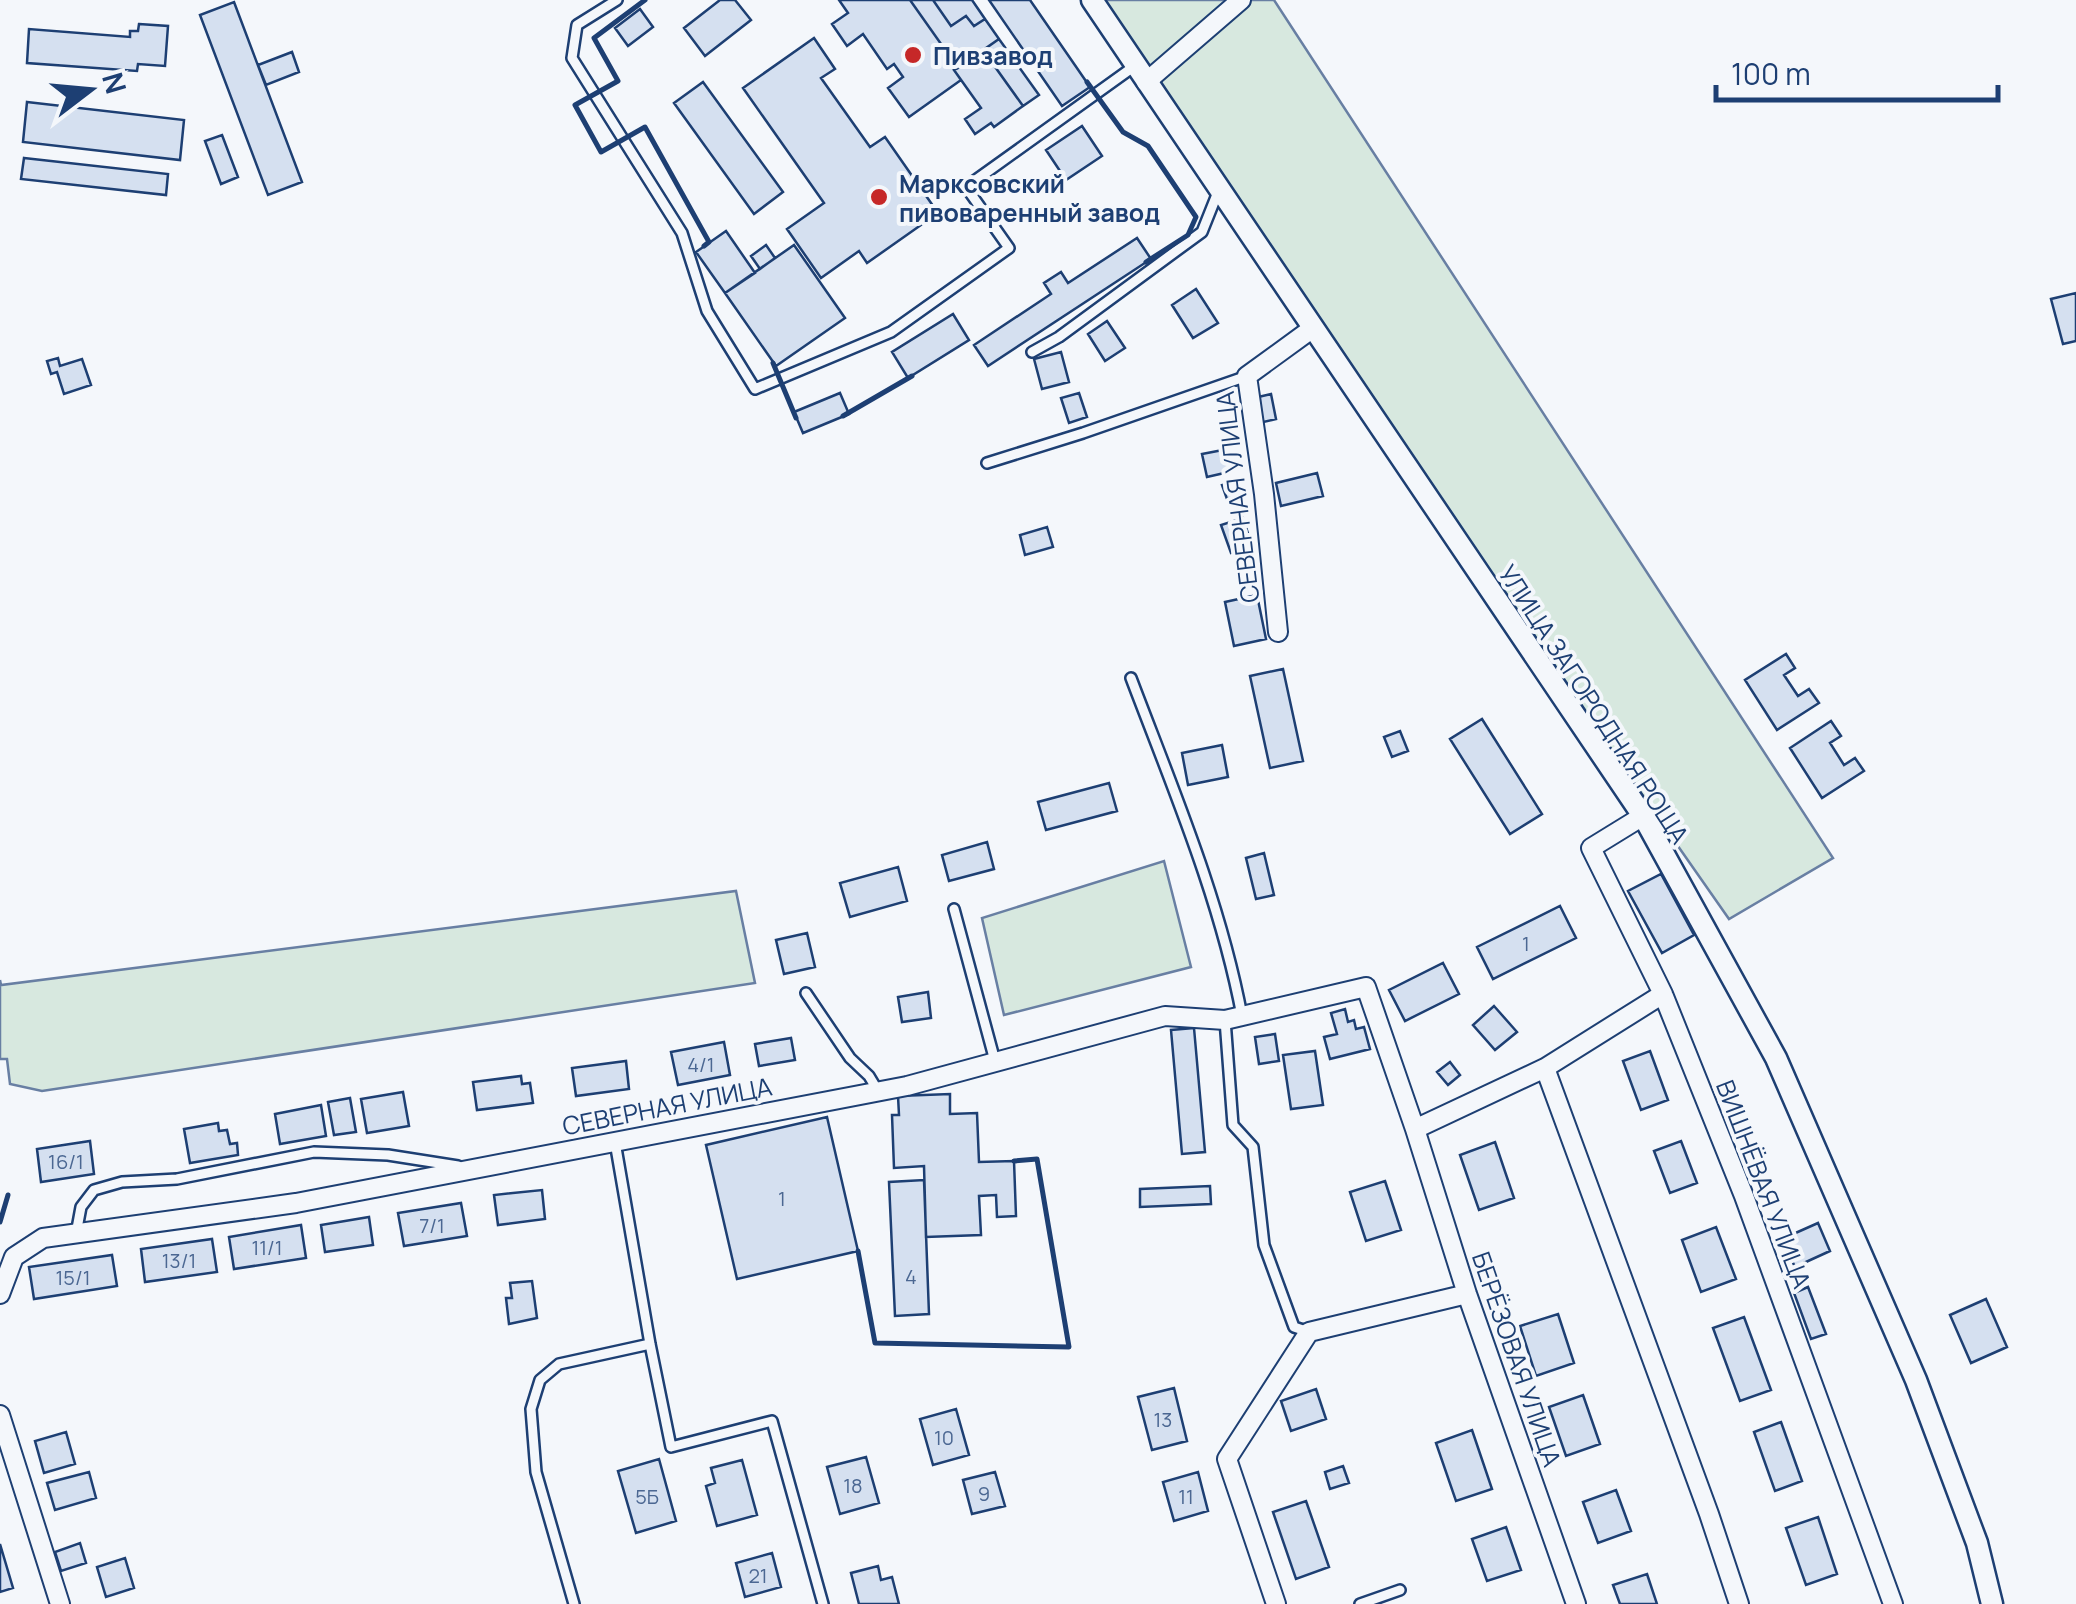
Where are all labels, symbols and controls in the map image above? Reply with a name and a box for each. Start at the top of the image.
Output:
place label: Пивзавод [933,38,1053,73]
north arrow [40,40,140,140]
scale bar [1716,40,1998,102]
marker: Пивзавод [902,44,924,66]
text: 100 m [1731,53,1811,94]
text: N [94,68,136,98]
place label: Марксовский пивоваренный завод [899,166,1160,230]
marker: Марксовский пивоваренный завод [868,186,890,208]
street label: СЕВЕРНАЯ УЛИЦА [1207,389,1267,605]
street label: УЛИЦА ЗАГОРОДНАЯ РОЩА [1490,558,1698,850]
house number: 1 [1522,930,1530,957]
house number: 4/1 [687,1051,715,1078]
street label: СЕВЕРНАЯ УЛИЦА [559,1068,775,1143]
street label: ВИШНЁВАЯ УЛИЦА [1708,1075,1820,1293]
house number: 16/1 [48,1148,84,1175]
house number: 1 [778,1185,786,1212]
house number: 7/1 [419,1212,445,1239]
house number: 11/1 [251,1234,283,1261]
house number: 13/1 [162,1247,196,1274]
street label: БЕРЁЗОВАЯ УЛИЦА [1464,1247,1570,1471]
house number: 4 [905,1263,917,1290]
house number: 15/1 [56,1264,90,1291]
house number: 13 [1154,1406,1172,1433]
house number: 10 [934,1424,954,1451]
house number: 18 [843,1472,863,1499]
house number: 9 [978,1480,990,1507]
house number: 5Б [635,1483,659,1510]
house number: 11 [1178,1483,1194,1510]
house number: 21 [748,1562,768,1589]

